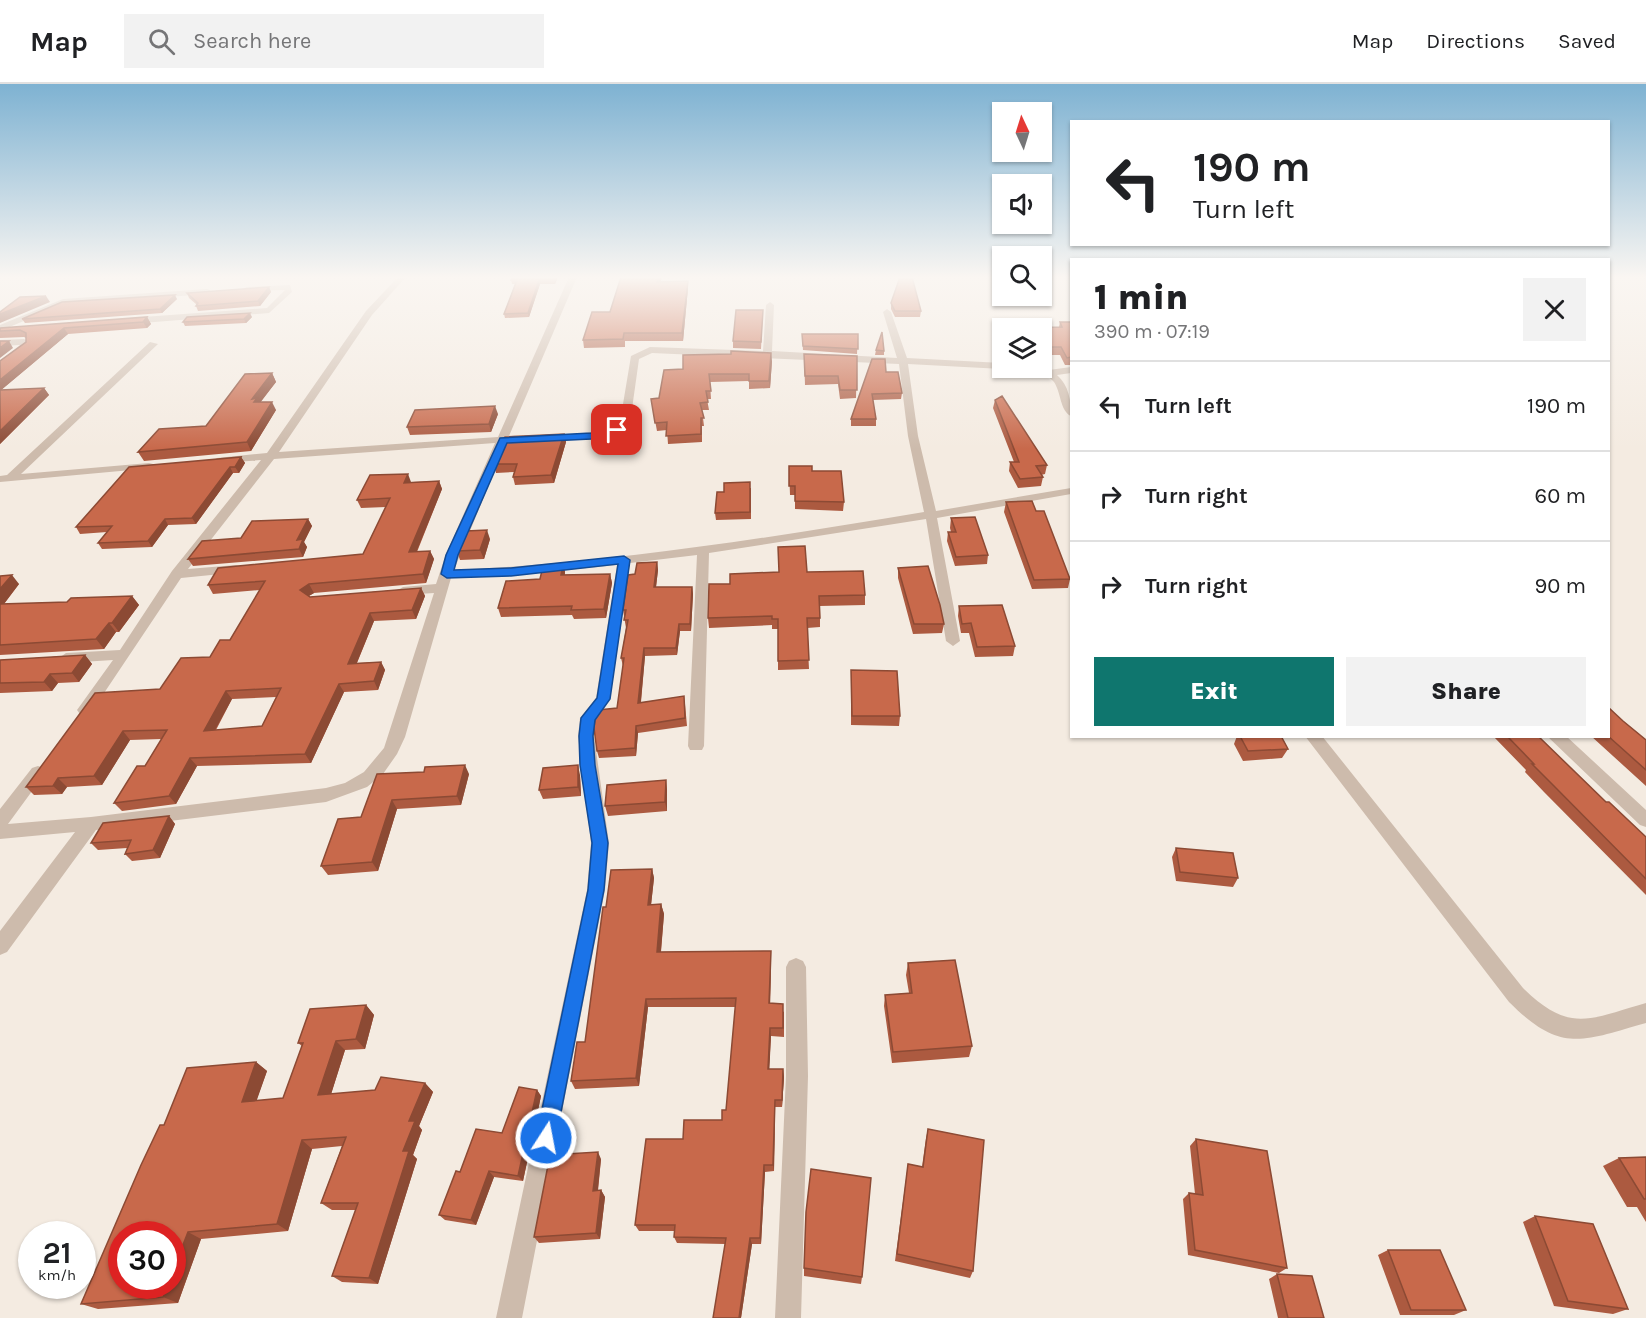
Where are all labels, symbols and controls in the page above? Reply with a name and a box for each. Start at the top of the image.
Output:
search box [124,14,544,68]
text: Map [30,25,88,58]
icon: search [145,25,178,58]
text: Search here [193,28,311,54]
text: Map [1352,29,1393,53]
text: Directions [1426,29,1525,53]
text: Saved [1558,29,1616,53]
north arrow [992,102,1052,162]
map controls [992,102,1052,378]
text: 190 m [1193,142,1311,192]
icon: left [1094,144,1172,222]
button: sound [992,174,1052,234]
text: Turn left [1193,193,1294,225]
button: search [992,246,1052,306]
text: 1 min [1094,276,1188,318]
button: close [1523,278,1586,341]
button: layers [992,318,1052,378]
text: 390 m · 07:19 [1094,320,1210,343]
icon: left [1094,390,1127,423]
text: Turn left [1145,393,1232,419]
text: 190 m [1527,393,1586,419]
pin [591,404,642,455]
icon: arrive [600,413,633,446]
icon: right [1094,480,1127,513]
text: Turn right [1145,483,1248,509]
text: 60 m [1535,483,1586,509]
icon: right [1094,570,1127,603]
text: Turn right [1145,573,1248,599]
text: 90 m [1534,573,1586,599]
button: Exit [1094,657,1334,726]
button: Share [1346,657,1586,726]
position arrow [514,1106,578,1170]
speed limit sign: 30 [108,1221,186,1299]
text: 21 [43,1235,71,1271]
text: km/h [38,1266,76,1284]

